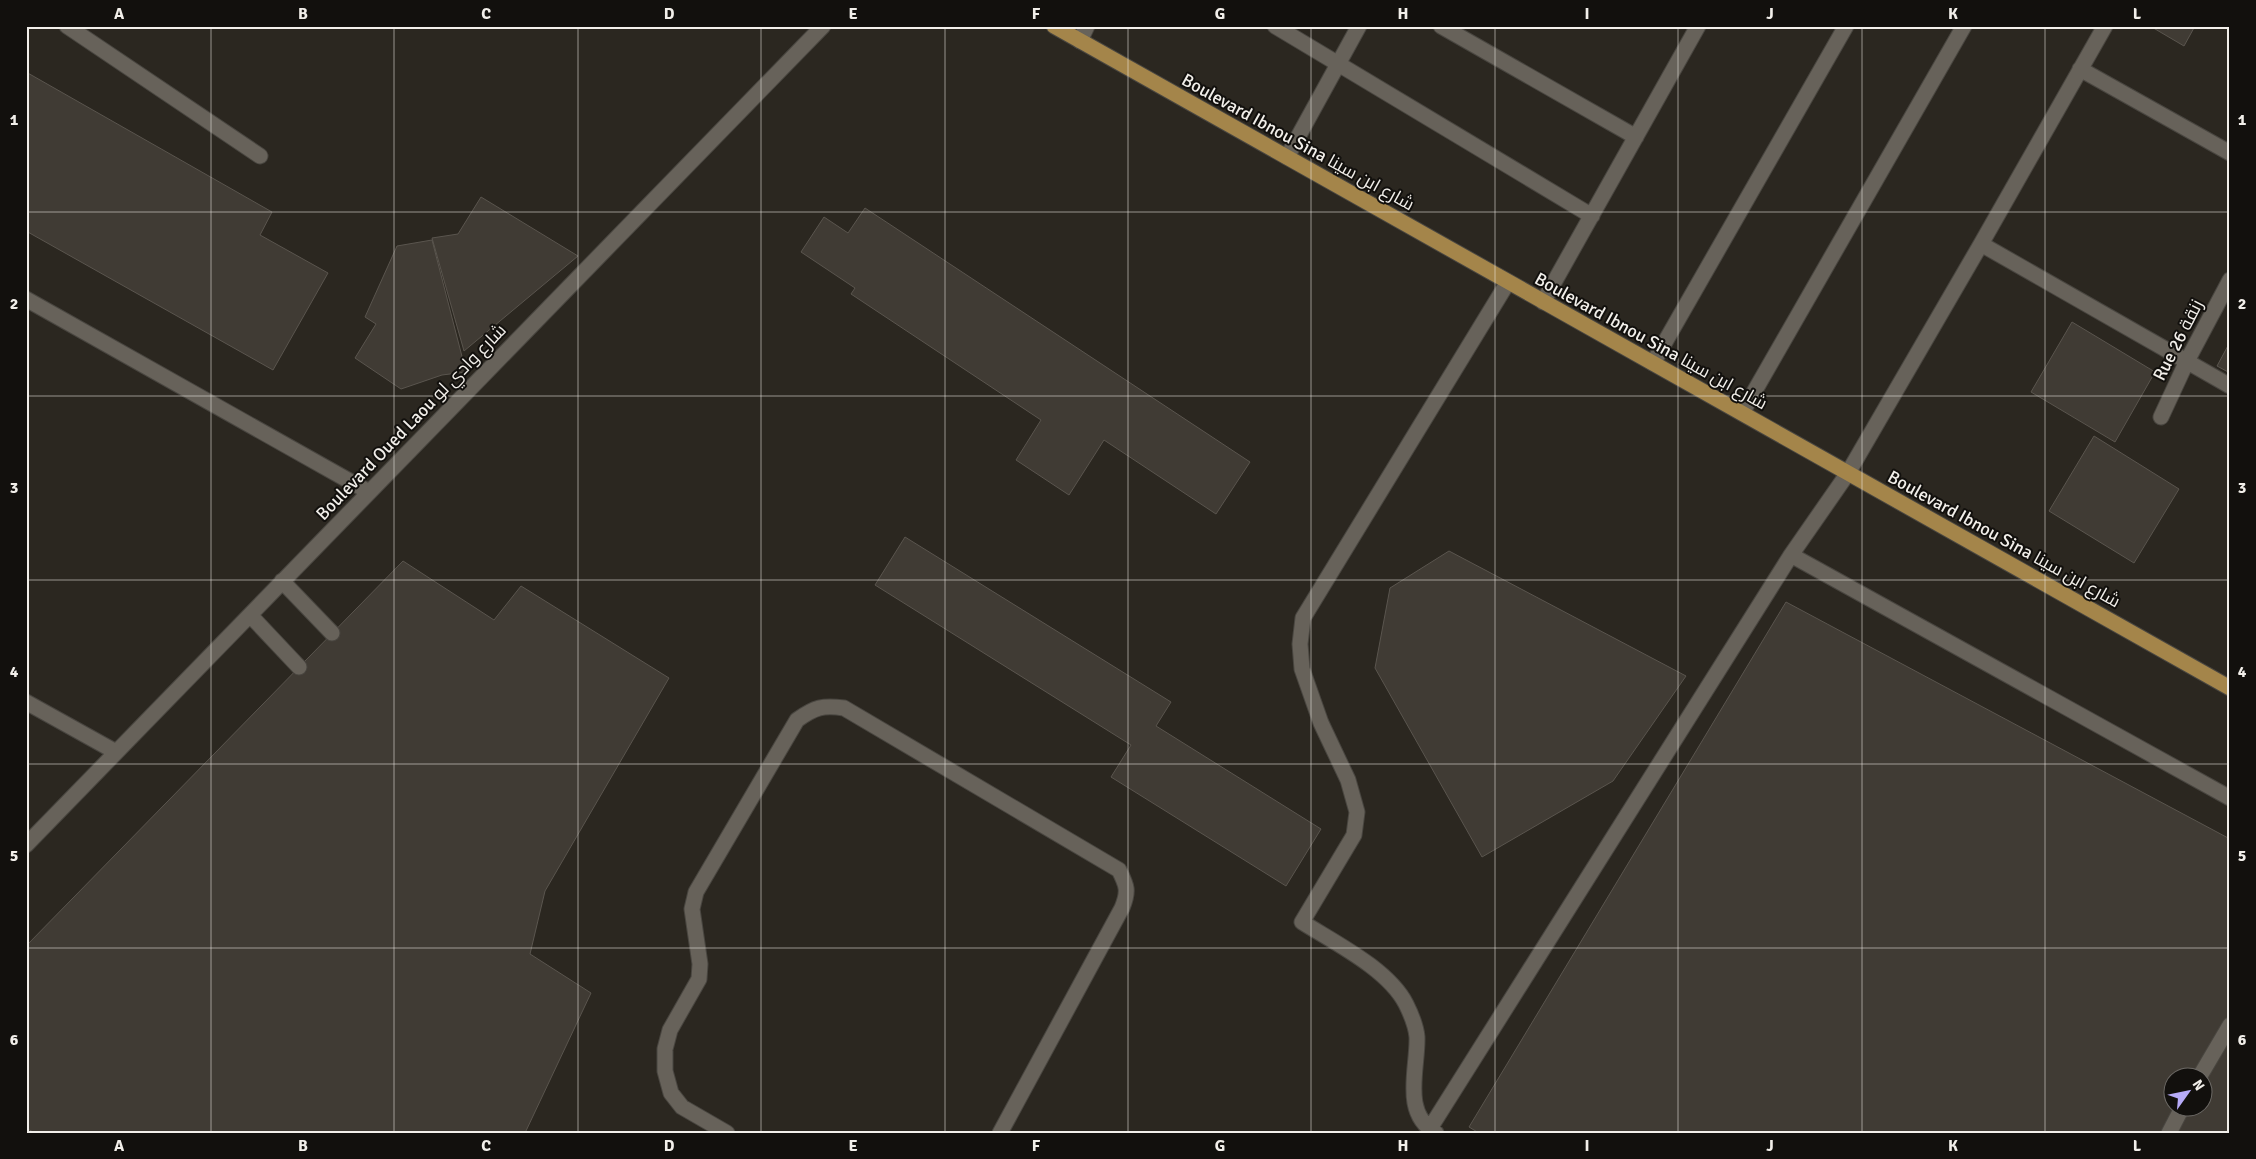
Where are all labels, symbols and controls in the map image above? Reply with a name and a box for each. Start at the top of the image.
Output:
text: A [114,4,125,24]
text: B [298,4,308,24]
text: C [481,4,491,24]
text: D [664,4,675,24]
text: E [848,4,858,24]
text: F [1032,4,1041,24]
text: G [1215,4,1225,24]
text: H [1398,4,1408,24]
text: I [1584,4,1590,24]
text: J [1766,4,1774,24]
text: K [1948,4,1958,24]
text: L [2133,4,2142,24]
street label: Boulevard Ibnou Sina شارع ابن سينا [1177,69,1418,216]
text: 1 [10,110,19,130]
text: 1 [2238,110,2247,130]
street label: Boulevard Ibnou Sina شارع ابن سينا [1530,268,1771,415]
text: 2 [10,294,18,314]
text: 2 [2238,294,2246,314]
street label: Rue 26 زنقة [2148,296,2208,384]
street label: Boulevard Oued Laou شارع وادي لو [311,319,513,527]
street label: Boulevard Ibnou Sina شارع ابن سينا [1883,466,2124,613]
text: 3 [10,478,18,498]
text: 3 [2238,478,2246,498]
text: 4 [10,662,19,682]
text: 4 [2238,662,2247,682]
text: 5 [10,846,18,866]
text: 5 [2238,846,2246,866]
text: 6 [10,1030,19,1050]
text: 6 [2238,1030,2247,1050]
north arrow [2164,1066,2214,1116]
text: N [2189,1076,2208,1094]
text: A [114,1136,125,1156]
text: B [298,1136,308,1156]
text: C [481,1136,491,1156]
text: D [664,1136,675,1156]
text: E [848,1136,858,1156]
text: F [1032,1136,1041,1156]
text: G [1215,1136,1225,1156]
text: H [1398,1136,1408,1156]
text: I [1584,1136,1590,1156]
text: J [1766,1136,1774,1156]
text: K [1948,1136,1958,1156]
text: L [2133,1136,2142,1156]

